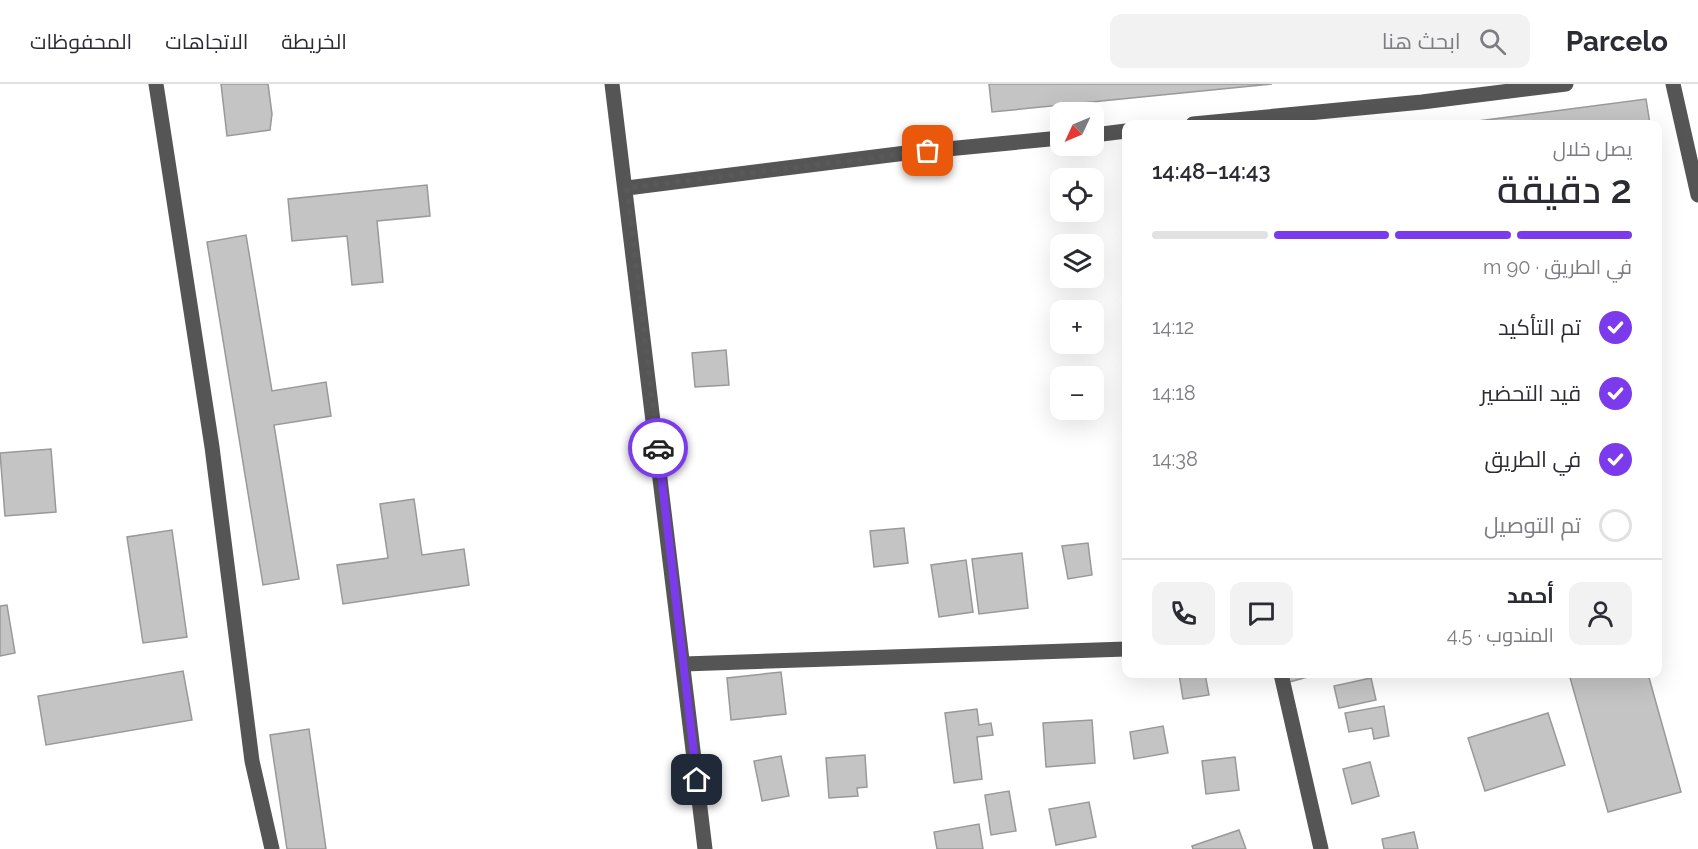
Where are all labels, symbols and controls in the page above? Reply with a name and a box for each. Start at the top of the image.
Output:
search box [1110,14,1530,68]
icon: search [1476,25,1509,58]
text: Parcelo [1566,25,1668,58]
text: ابحث هنا [1382,28,1461,54]
text: المحفوظات [30,29,132,54]
text: الاتجاهات [165,29,248,54]
text: الخريطة [281,29,347,54]
north arrow [1050,102,1104,156]
map controls [1050,102,1104,420]
pin [902,125,953,176]
icon: bag [911,134,944,167]
text: يصل خلال [1553,137,1632,161]
text: 14:43–14:48 [1152,158,1271,184]
text: 2 دقيقة [1497,166,1632,212]
button: locate [1050,168,1104,222]
button: layers [1050,234,1104,288]
text: في الطريق · 90 m [1483,255,1632,279]
button: + [1050,300,1104,354]
icon: check [1599,311,1632,344]
text: تم التأكيد [1498,314,1581,340]
text: 14:12 [1152,315,1194,339]
button: − [1050,366,1104,420]
icon: check [1599,377,1632,410]
text: قيد التحضير [1480,380,1581,406]
text: 14:18 [1152,381,1196,405]
courier [628,418,688,478]
icon: car [642,432,675,465]
icon: check [1599,443,1632,476]
text: في الطريق [1485,446,1581,472]
text: 14:38 [1152,447,1198,471]
text: تم التوصيل [1484,512,1581,538]
button: phone [1152,582,1215,645]
button: chat [1230,582,1293,645]
text: أحمد [1507,582,1554,608]
button: person [1569,582,1632,645]
text: المندوب · 4.5 [1447,623,1554,647]
pin [671,754,722,805]
icon: home [680,763,713,796]

